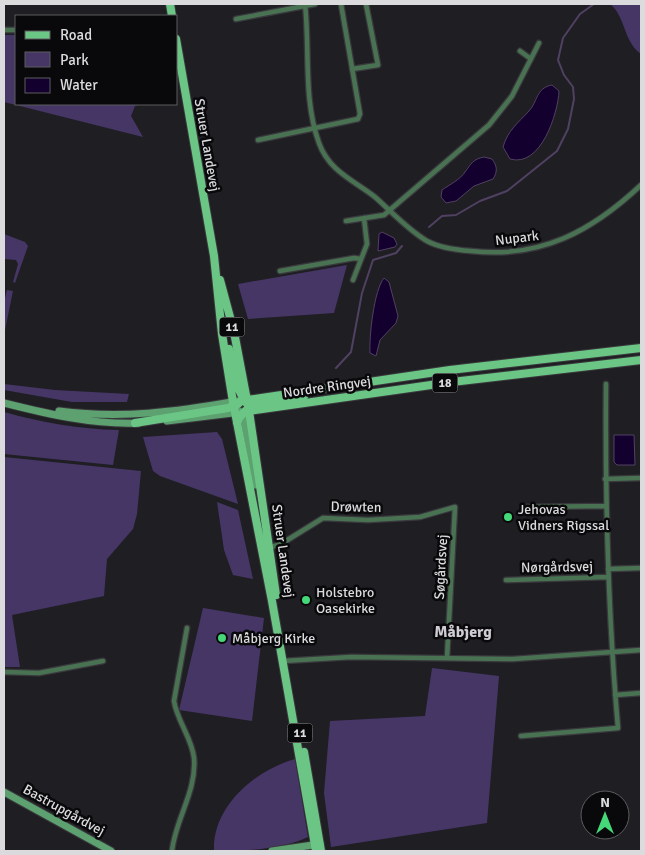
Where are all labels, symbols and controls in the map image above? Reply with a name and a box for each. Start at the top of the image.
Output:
legend [15,15,178,105]
text: Road [60,26,92,44]
text: Park [60,51,89,69]
text: Water [60,76,98,94]
street label: Struer Landevej [190,97,224,193]
street label: Nupark [494,227,540,249]
road number: 11 [220,318,244,337]
street label: Nordre Ringvej [282,372,372,402]
road number: 18 [432,373,458,392]
street label: Drøwten [330,498,382,516]
place label: Jehovas Vidners Rigssal [518,501,609,534]
street label: Struer Landevej [268,503,298,599]
marker: Jehovas Vidners Rigssal [502,511,514,523]
street label: Søgårdsvej [431,534,451,600]
street label: Nørgårdsvej [521,558,593,576]
place label: Holstebro Oasekirke [316,584,375,617]
marker: Holstebro Oasekirke [300,594,312,606]
district label: Måbjerg [434,622,492,642]
place label: Måbjerg Kirke [232,630,315,647]
marker: Måbjerg Kirke [216,632,228,644]
road number: 11 [288,724,312,742]
street label: Bastrupgårdvej [20,781,108,839]
north arrow [580,790,630,840]
text: N [600,794,610,811]

